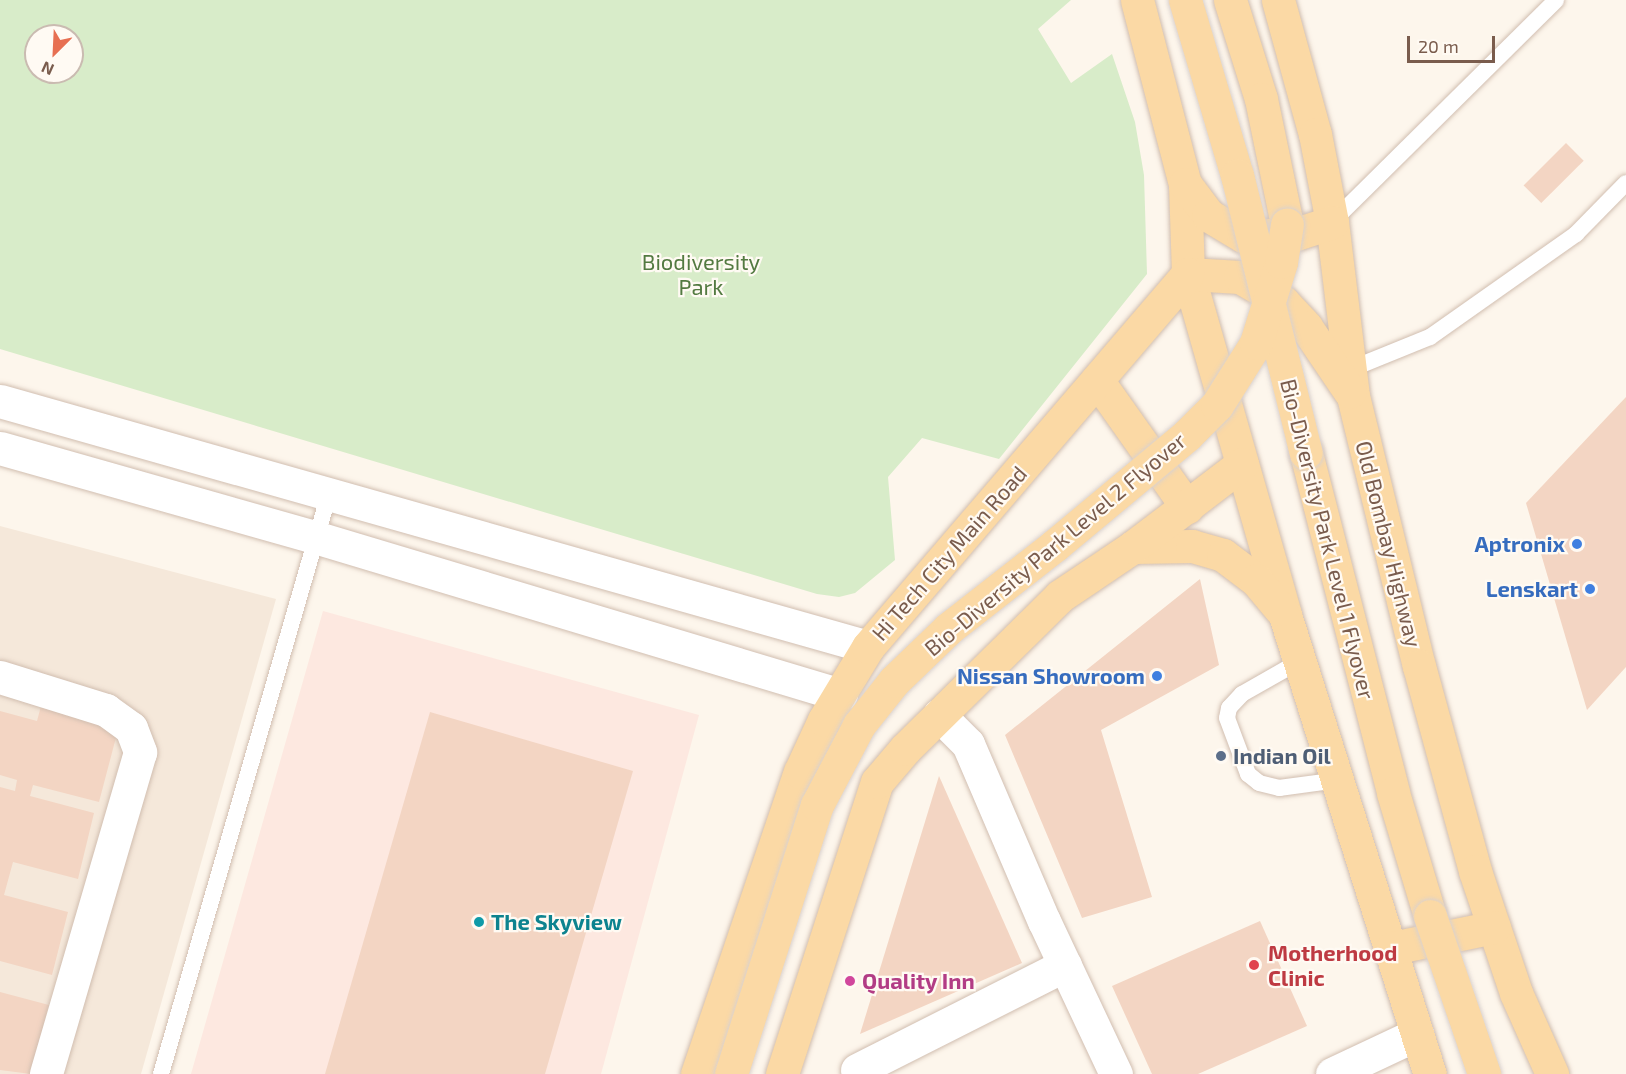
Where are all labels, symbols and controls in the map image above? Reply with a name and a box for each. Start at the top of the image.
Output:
north arrow [24,24,84,84]
scale bar [1410,24,1498,62]
text: 20 m [1418,35,1459,57]
text: N [38,58,56,80]
park label: Biodiversity Park [642,248,760,300]
street label: Bio-Diversity Park Level 1 Flyover [1275,375,1381,703]
street label: Bio-Diversity Park Level 2 Flyover [919,426,1191,662]
street label: Old Bombay Highway [1351,438,1427,650]
street label: Hi Tech City Main Road [866,460,1032,646]
place label: Aptronix [1474,531,1565,557]
marker: Aptronix [1570,537,1584,551]
place label: Lenskart [1486,576,1578,602]
marker: Lenskart [1583,582,1597,596]
place label: Nissan Showroom [957,663,1145,689]
marker: Nissan Showroom [1150,669,1164,683]
place label: Indian Oil [1233,743,1331,769]
marker: Indian Oil [1214,749,1228,763]
place label: The Skyview [491,909,622,935]
marker: The Skyview [472,915,486,929]
place label: Motherhood Clinic [1268,939,1397,990]
marker: Motherhood Clinic [1245,956,1263,974]
place label: Quality Inn [862,968,975,994]
marker: Quality Inn [843,974,857,988]

